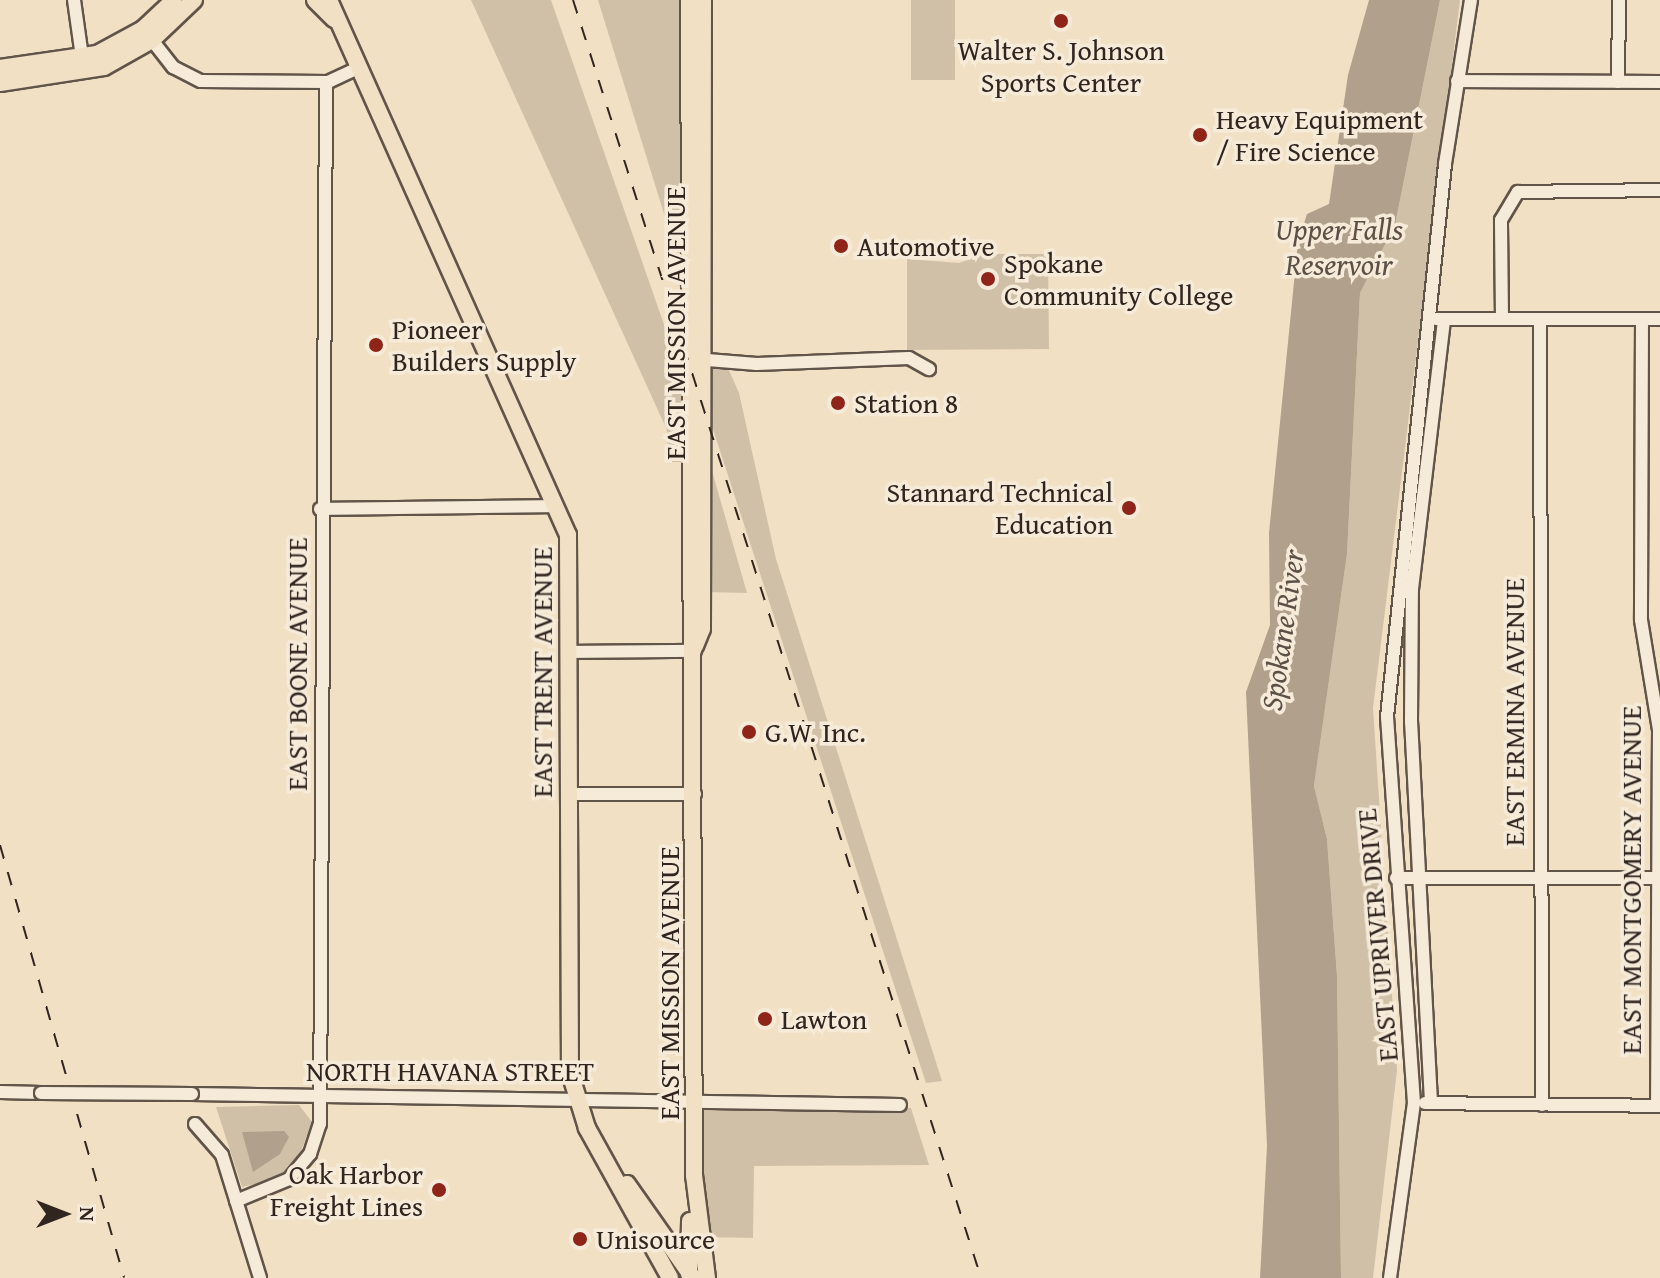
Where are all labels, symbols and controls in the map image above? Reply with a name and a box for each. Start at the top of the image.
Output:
marker: Walter S. Johnson Sports Center [1052,12,1070,30]
place label: Walter S. Johnson Sports Center [958,33,1164,99]
place label: Heavy Equipment / Fire Science [1216,102,1423,168]
marker: Heavy Equipment / Fire Science [1191,126,1209,144]
street label: EAST MISSION AVENUE [658,186,692,460]
water label: Upper Falls Reservoir [1275,211,1403,282]
place label: Automotive [857,229,995,263]
marker: Automotive [832,237,850,255]
place label: Spokane Community College [1004,246,1233,312]
marker: Spokane Community College [979,270,997,288]
place label: Pioneer Builders Supply [392,312,576,378]
marker: Pioneer Builders Supply [367,336,385,354]
place label: Station 8 [854,386,958,420]
marker: Station 8 [829,394,847,412]
place label: Stannard Technical Education [887,475,1113,541]
marker: Stannard Technical Education [1120,499,1138,517]
street label: EAST BOONE AVENUE [280,537,314,791]
street label: EAST TRENT AVENUE [525,546,559,798]
water label: Spokane River [1253,547,1311,713]
street label: EAST ERMINA AVENUE [1497,578,1531,846]
street label: EAST MONTGOMERY AVENUE [1614,706,1648,1054]
place label: G.W. Inc. [765,715,866,749]
marker: G.W. Inc. [740,723,758,741]
street label: EAST UPRIVER DRIVE [1349,807,1405,1063]
street label: EAST MISSION AVENUE [652,846,686,1120]
place label: Lawton [781,1002,867,1036]
marker: Lawton [756,1010,774,1028]
street label: NORTH HAVANA STREET [306,1054,594,1088]
place label: Oak Harbor Freight Lines [270,1157,423,1223]
north arrow [24,1174,104,1254]
marker: Oak Harbor Freight Lines [430,1181,448,1199]
text: N [72,1207,104,1221]
place label: Unisource [596,1222,715,1256]
marker: Unisource [571,1230,589,1248]

